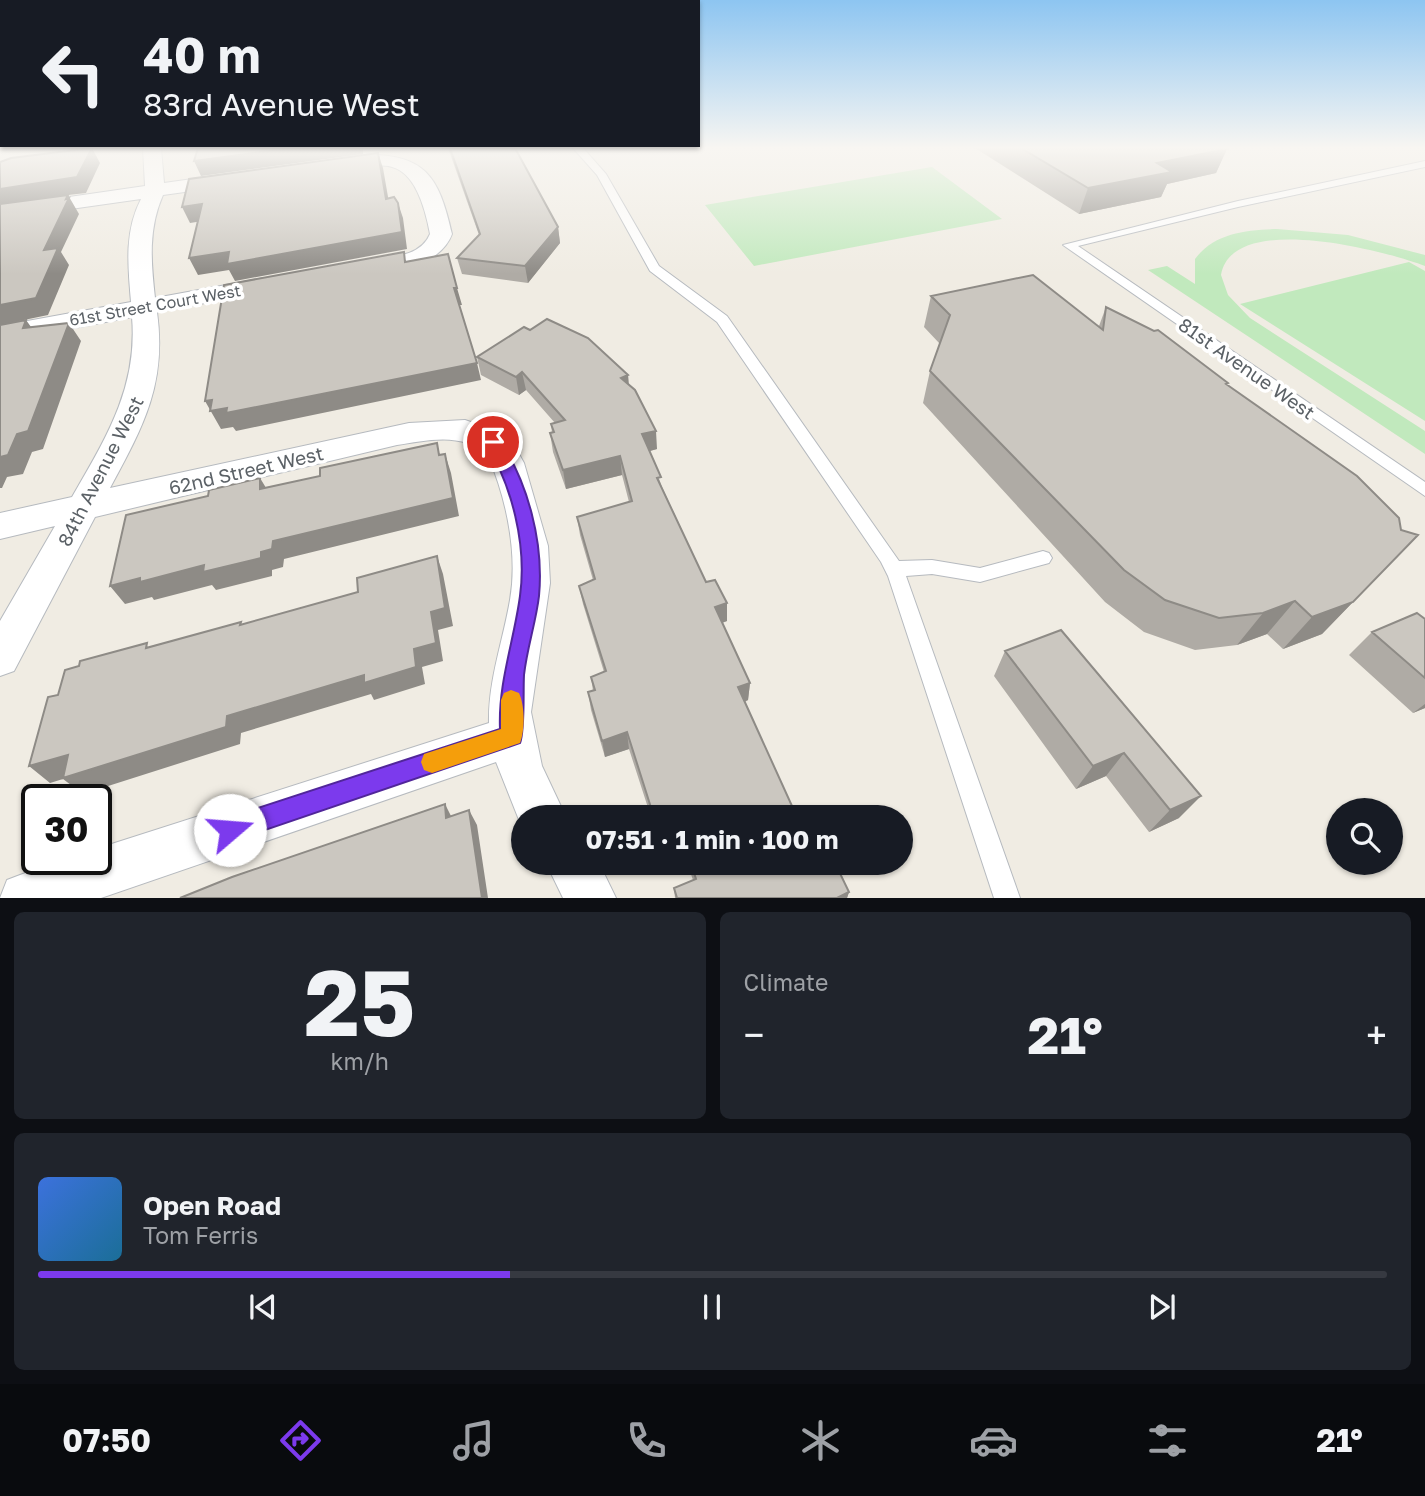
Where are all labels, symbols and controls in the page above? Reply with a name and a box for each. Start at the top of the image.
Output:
text: 40 m [143,25,261,84]
icon: left [28,28,119,119]
text: 83rd Avenue West [143,85,420,123]
street label: 61st Street Court West [68,280,242,330]
street label: 81st Avenue West [1174,312,1320,424]
street label: 84th Avenue West [52,392,148,550]
pin [463,412,523,472]
icon: arrive [474,423,512,461]
street label: 62nd Street West [167,441,325,499]
speed limit sign: 30 [21,784,112,875]
position arrow [193,793,267,867]
map controls [1326,798,1403,875]
button: search [1326,798,1403,875]
text: 07:51 · 1 min · 100 m [585,824,839,855]
text: 25 [304,947,415,1056]
text: Climate [744,968,828,996]
text: 21° [1028,1003,1103,1065]
text: − [744,1012,764,1057]
text: + [1366,1012,1387,1057]
text: km/h [330,1047,389,1075]
text: Open Road [143,1190,281,1221]
text: Tom Ferris [143,1221,258,1249]
icon: previous [244,1288,282,1326]
icon: pause [693,1288,731,1326]
icon: next [1143,1288,1181,1326]
icon: directions [276,1416,325,1465]
icon: music [449,1416,498,1465]
icon: phone [622,1416,671,1465]
icon: climate [796,1416,845,1465]
icon: car [969,1416,1018,1465]
icon: filters [1143,1416,1192,1465]
text: 07:50 [62,1421,151,1459]
text: 21° [1316,1421,1363,1459]

